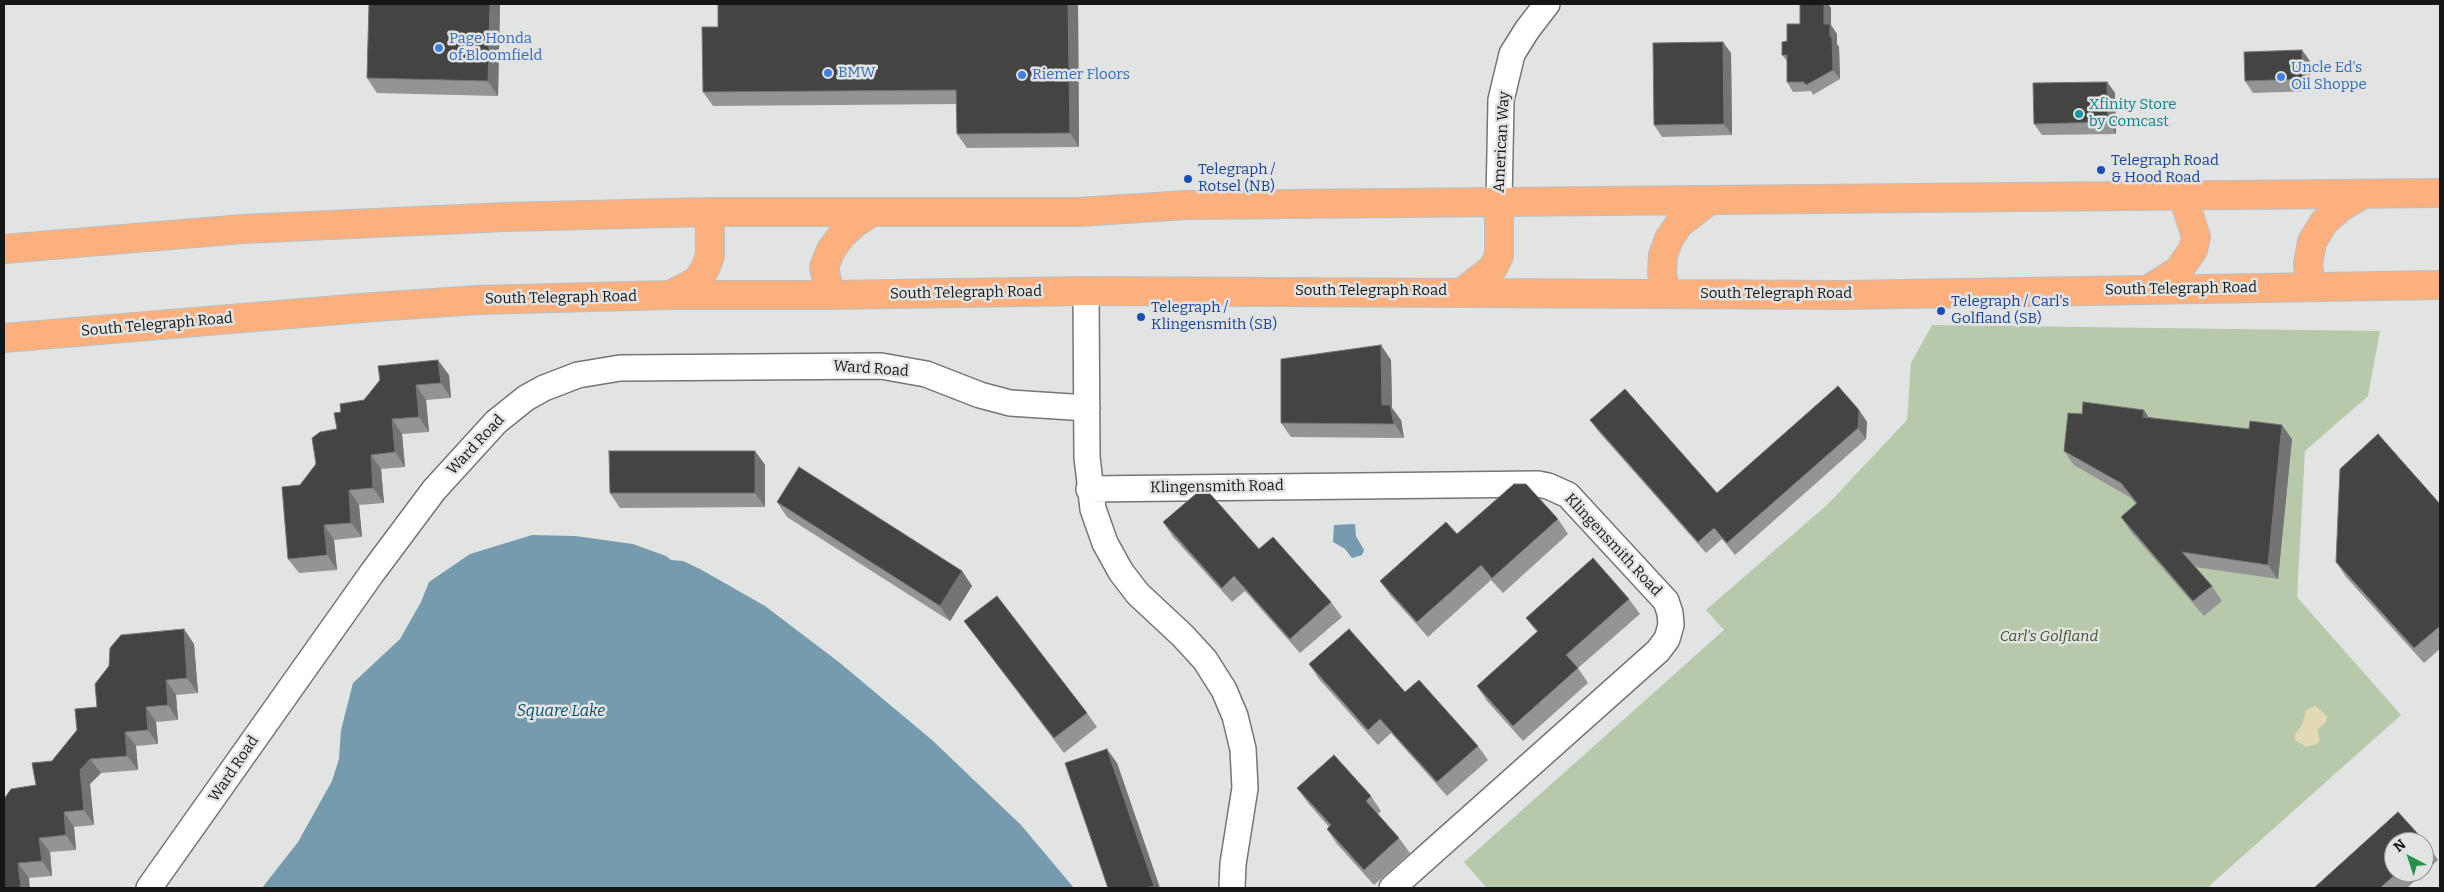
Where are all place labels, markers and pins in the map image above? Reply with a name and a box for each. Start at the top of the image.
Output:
place label: Page Honda of Bloomfield [449,30,542,65]
marker: Page Honda of Bloomfield [433,42,445,54]
place label: Uncle Ed's Oil Shoppe [2291,59,2367,94]
place label: BMW [838,64,876,82]
place label: Riemer Floors [1032,66,1130,84]
marker: BMW [822,67,834,79]
marker: Riemer Floors [1016,69,1028,81]
marker: Uncle Ed's Oil Shoppe [2275,71,2287,83]
place label: Xfinity Store by Comcast [2089,96,2176,131]
marker: Xfinity Store by Comcast [2073,108,2085,120]
place label: Telegraph Road & Hood Road [2111,152,2219,187]
place label: Telegraph / Rotsel (NB) [1198,161,1275,196]
marker: Telegraph Road & Hood Road [2095,164,2107,176]
marker: Telegraph / Rotsel (NB) [1182,173,1194,185]
place label: Telegraph / Carl's Golfland (SB) [1951,293,2069,328]
place label: Telegraph / Klingensmith (SB) [1151,299,1277,334]
marker: Telegraph / Carl's Golfland (SB) [1935,305,1947,317]
marker: Telegraph / Klingensmith (SB) [1135,311,1147,323]

